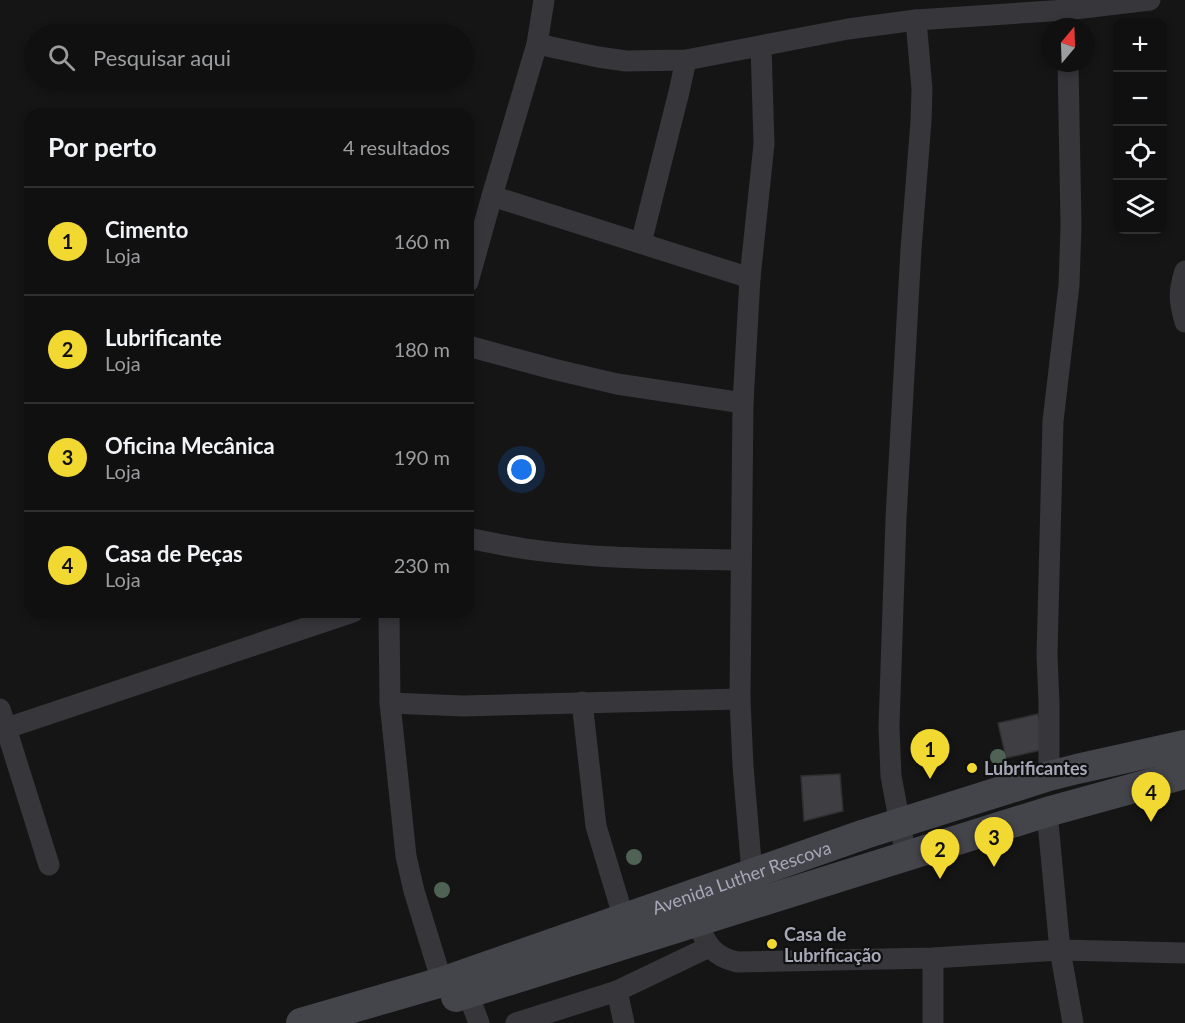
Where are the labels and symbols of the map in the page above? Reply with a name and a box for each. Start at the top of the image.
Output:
north arrow [1041,18,1095,72]
your location [507,455,536,484]
pin: 1 [910,730,950,779]
place label: Lubrificantes [984,757,1088,779]
marker: Lubrificantes [965,761,979,775]
pin: 4 [1132,772,1170,822]
pin: 3 [974,818,1014,867]
pin: 2 [920,830,960,879]
street label: Avenida Luther Rescova [649,836,834,919]
place label: Casa de Lubrificação [784,923,881,966]
marker: Casa de Lubrificação [765,937,779,951]

